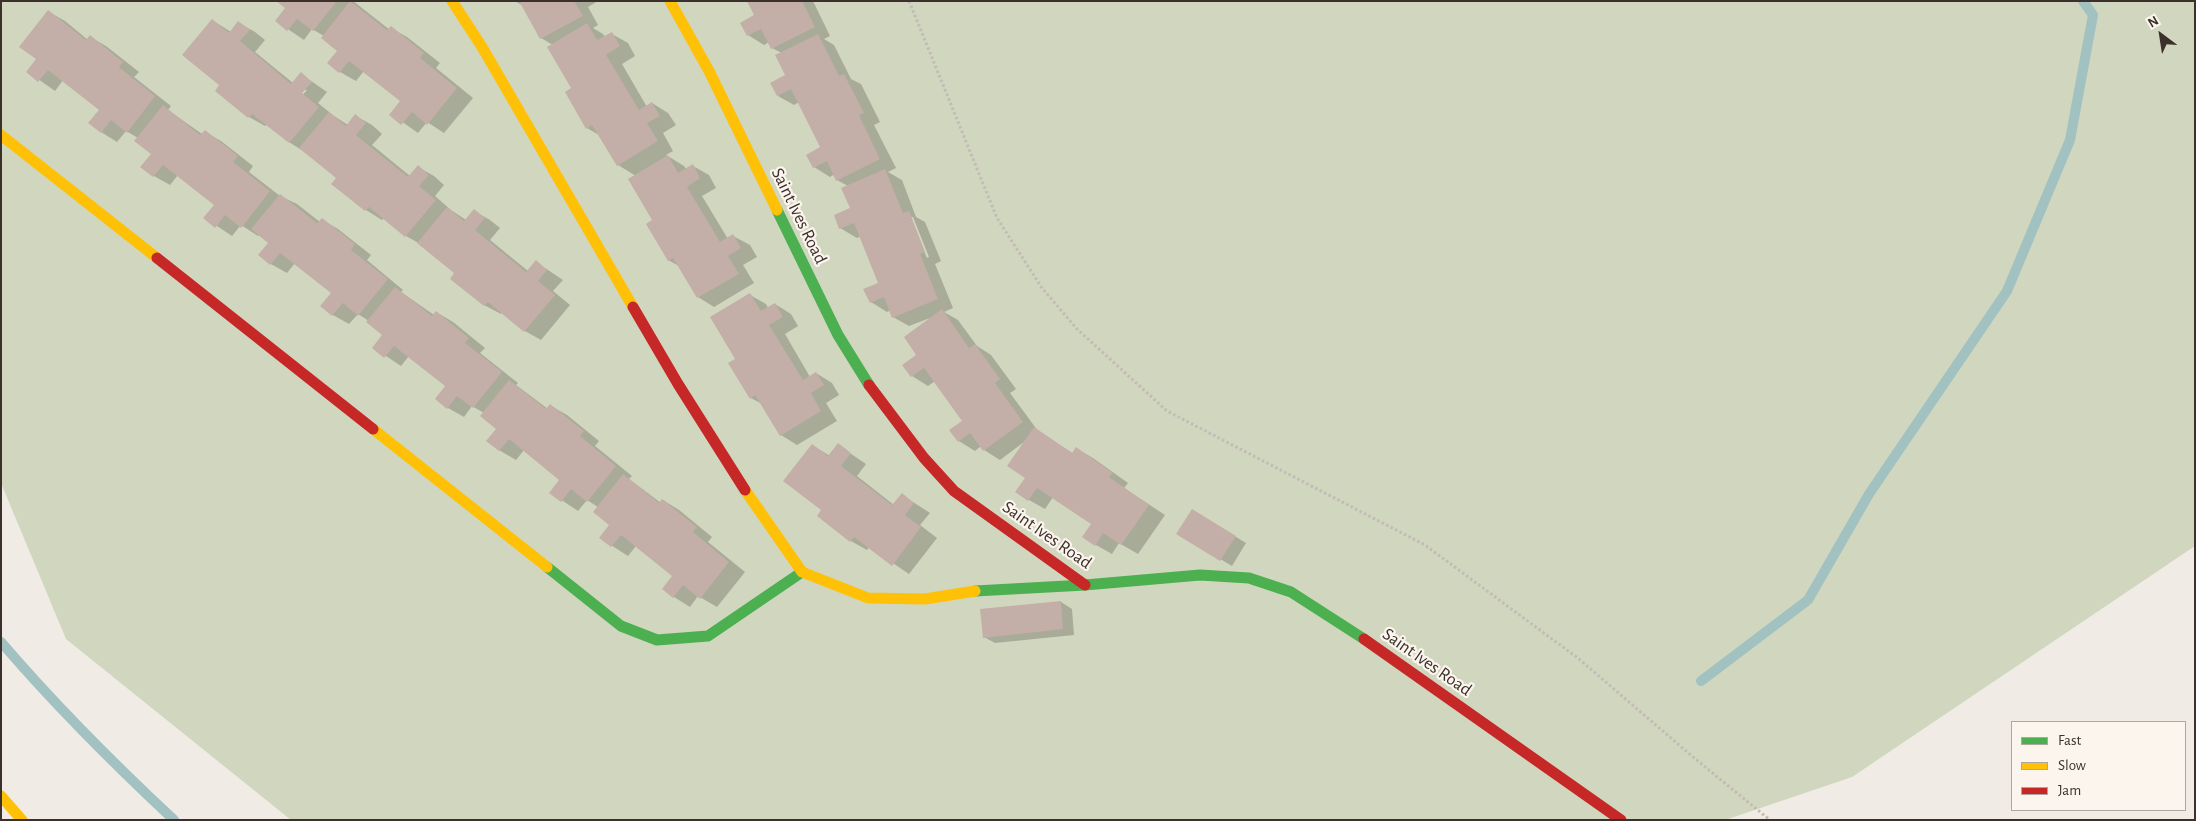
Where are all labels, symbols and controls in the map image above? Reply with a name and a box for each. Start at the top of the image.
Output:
north arrow [2136,10,2186,60]
text: N [2145,14,2161,31]
street label: Saint Ives Road [766,164,832,268]
street label: Saint Ives Road [998,496,1096,574]
street label: Saint Ives Road [1378,623,1476,701]
legend [2011,721,2186,811]
text: Fast [2058,733,2081,748]
text: Slow [2058,758,2086,773]
text: Jam [2058,783,2081,798]

